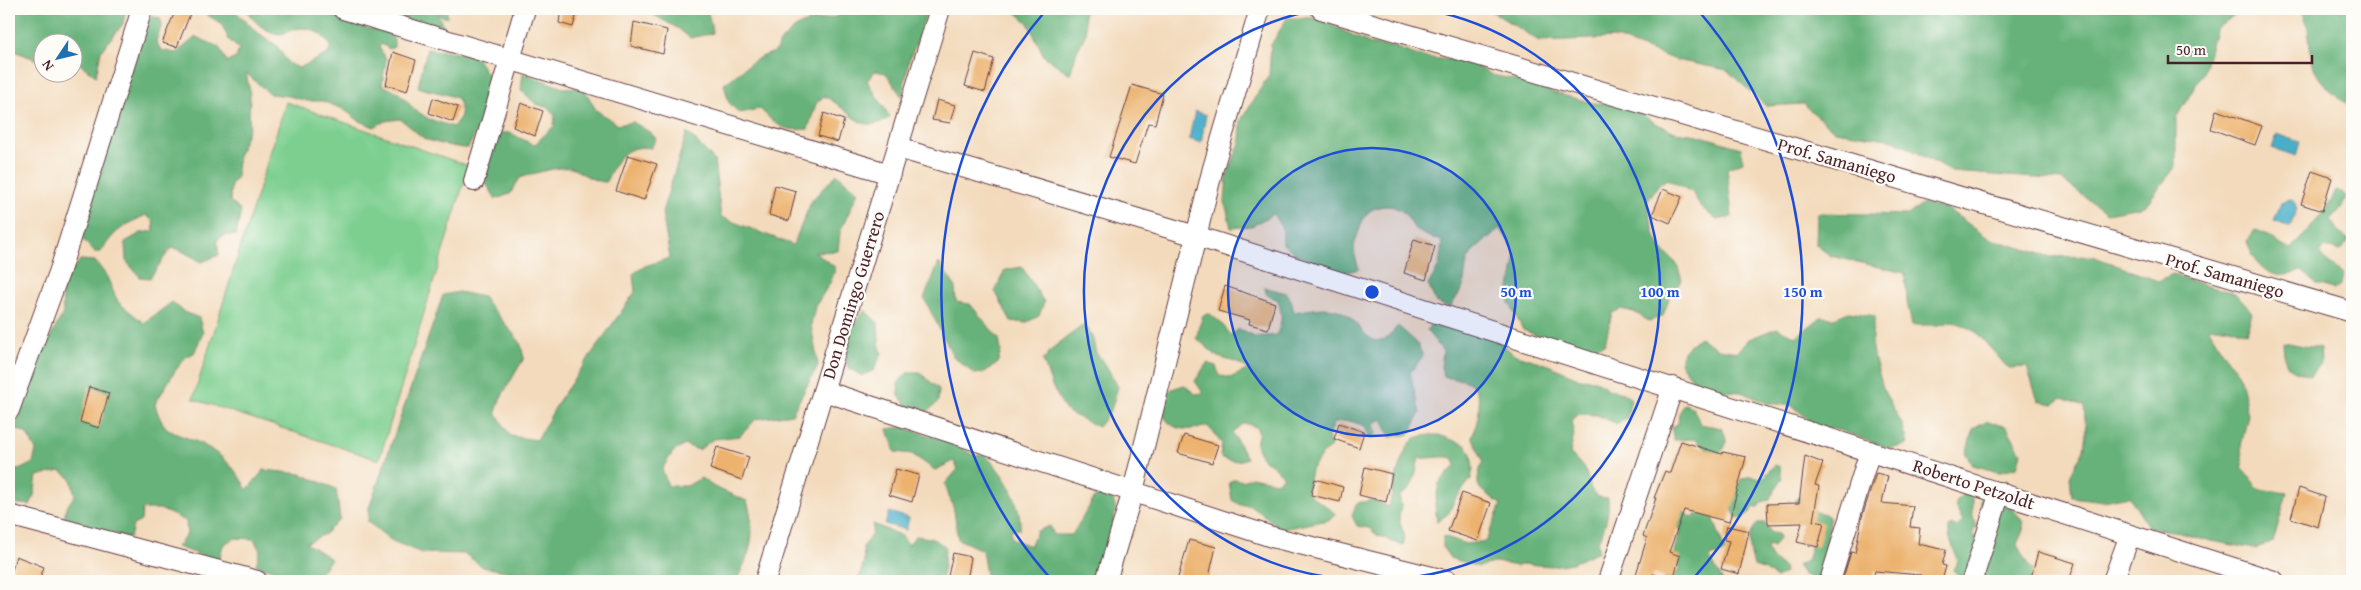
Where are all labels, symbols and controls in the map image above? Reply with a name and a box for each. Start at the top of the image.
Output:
north arrow [32,32,82,82]
scale bar [2168,32,2312,64]
text: 50 m [2176,39,2207,60]
text: N [36,55,58,75]
street label: Prof. Samaniego [1774,130,1900,190]
street label: Don Domingo Guerrero [815,208,891,382]
street label: Prof. Samaniego [2162,245,2288,305]
text: 50 m [1500,281,1532,302]
text: 100 m [1640,281,1680,302]
text: 150 m [1783,281,1823,302]
centre of rings [1363,283,1381,301]
street label: Roberto Petzoldt [1910,452,2039,517]

